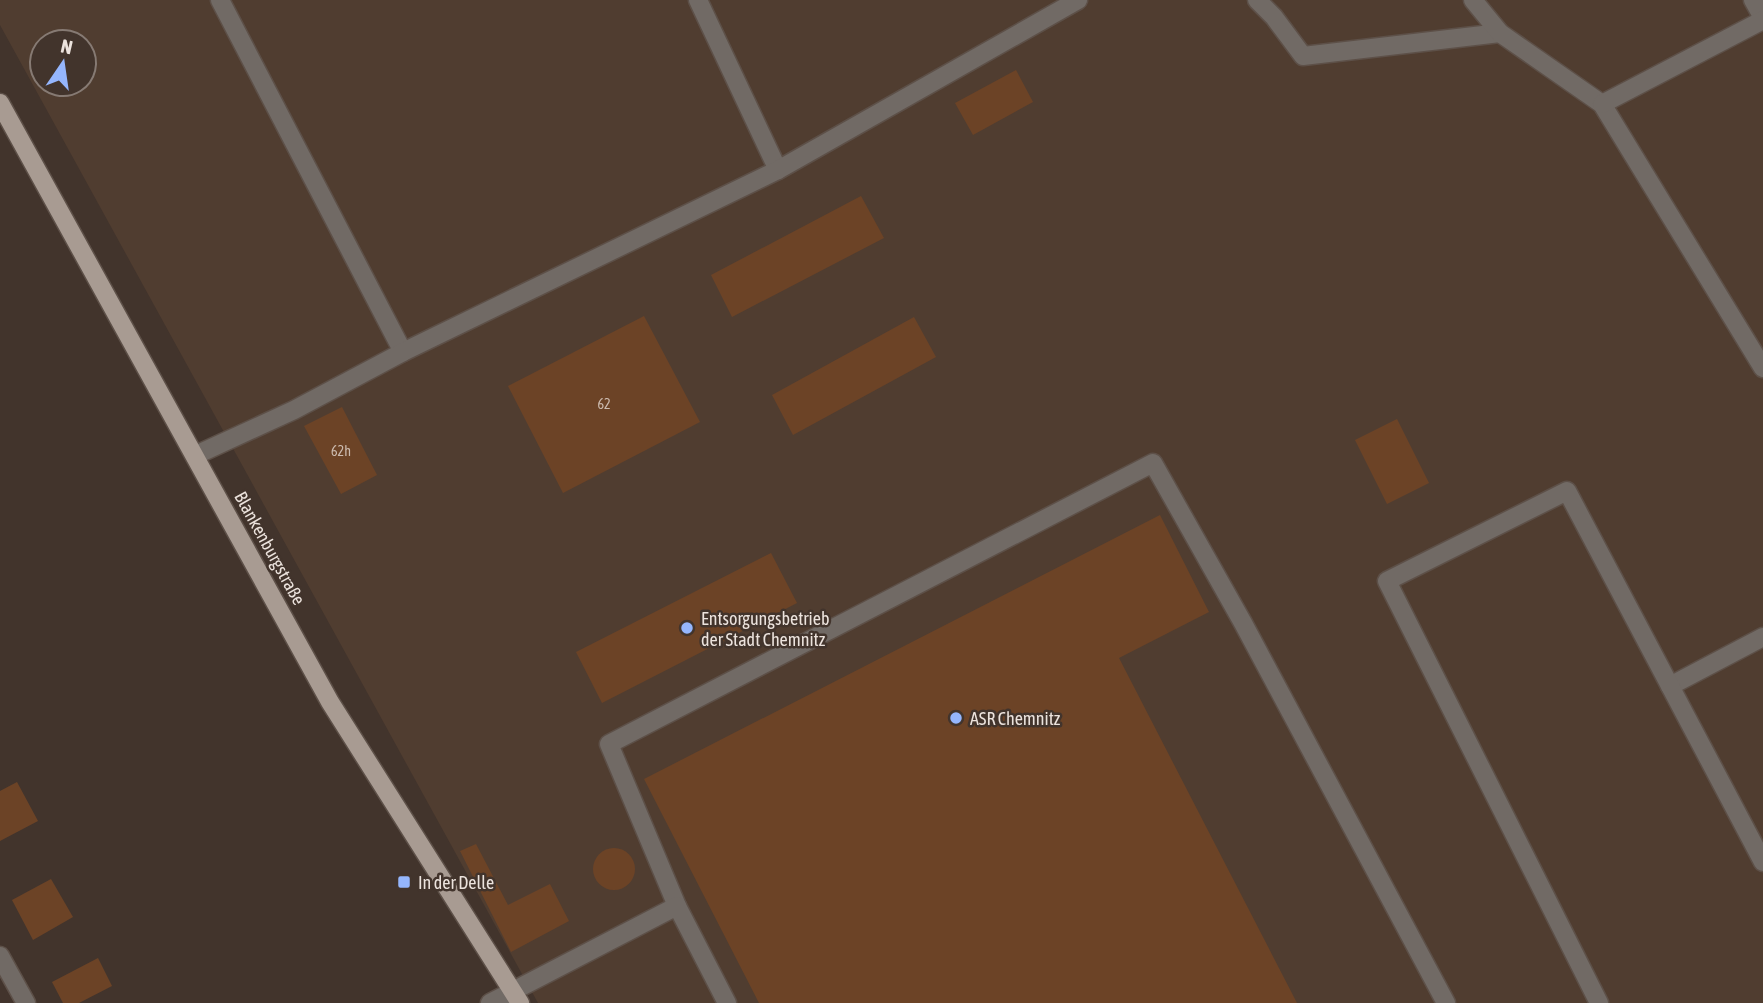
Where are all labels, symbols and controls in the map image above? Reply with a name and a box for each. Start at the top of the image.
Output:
north arrow [28,28,98,98]
text: N [59,34,75,58]
house number: 62 [597,396,611,412]
house number: 62h [331,443,351,459]
street label: Blankenburgstraße [230,488,310,608]
place label: Entsorgungsbetrieb der Stadt Chemnitz [701,608,829,650]
marker: Entsorgungsbetrieb der Stadt Chemnitz [679,620,695,636]
place label: ASR Chemnitz [970,708,1061,729]
marker: ASR Chemnitz [948,710,964,726]
place label: In der Delle [418,872,494,893]
marker: In der Delle [396,874,412,890]

